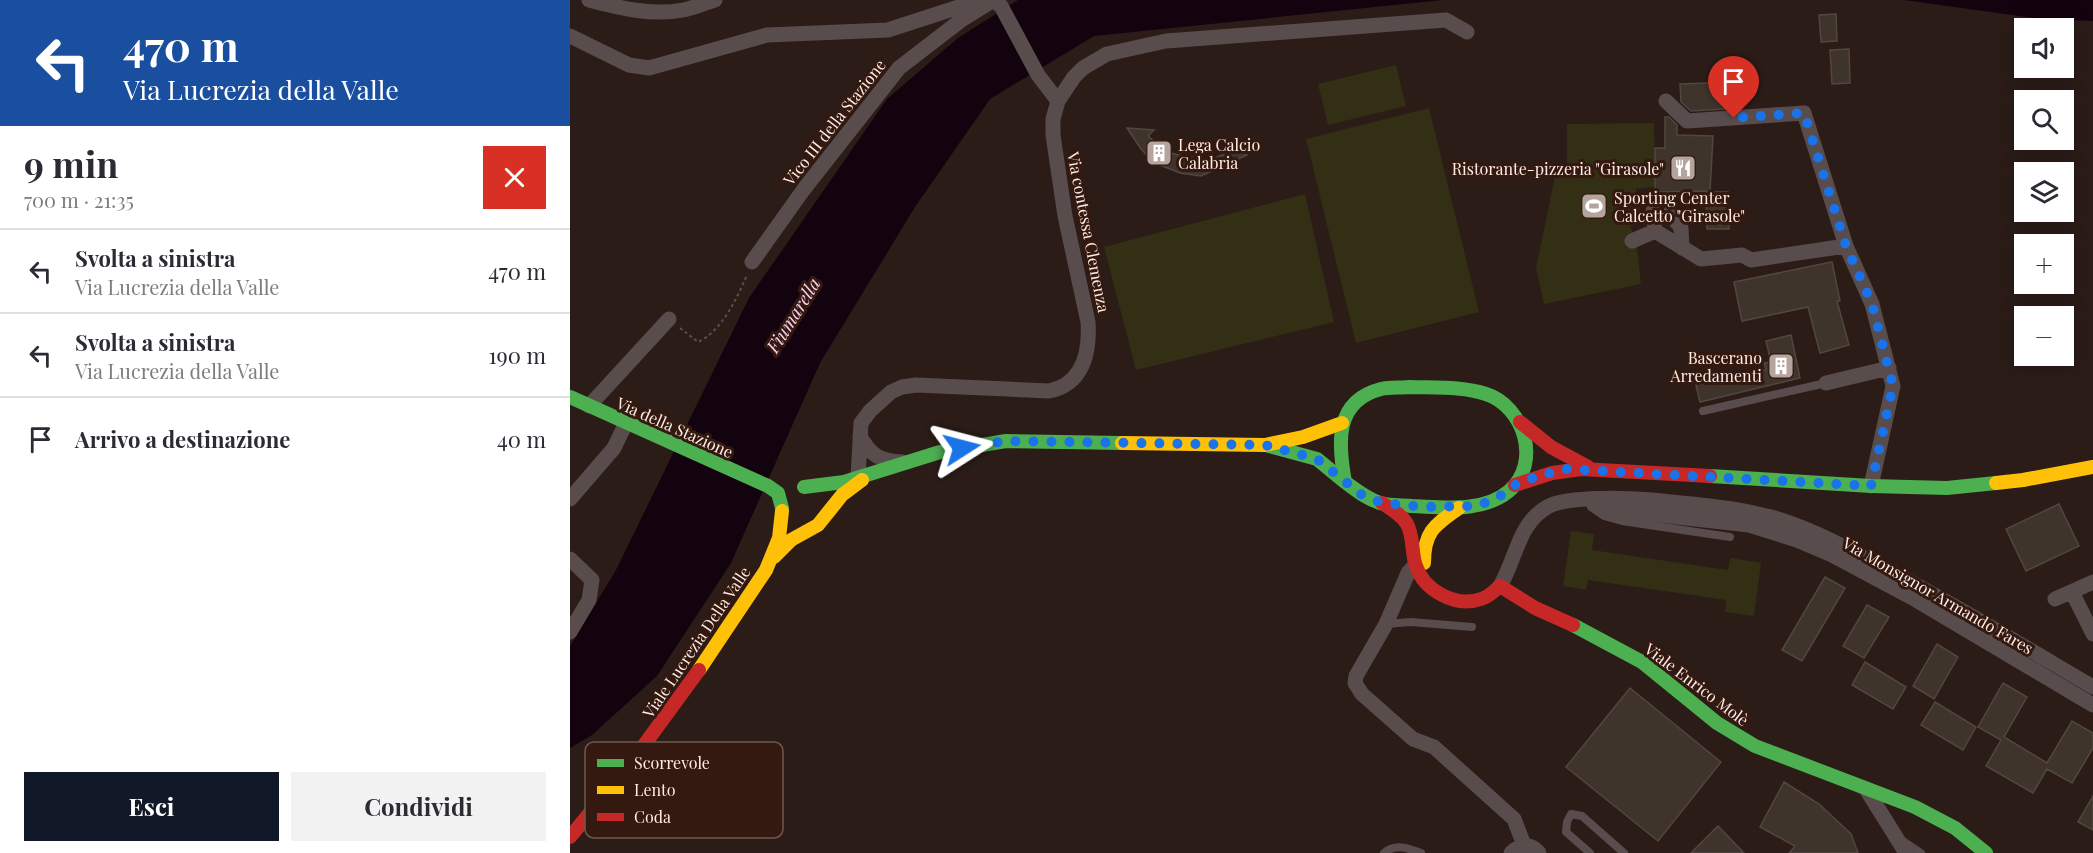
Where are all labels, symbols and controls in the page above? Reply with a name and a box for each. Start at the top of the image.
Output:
text: 470 m [123,17,239,73]
map controls [2014,18,2074,366]
button: sound [2014,18,2074,78]
icon: left [24,24,102,102]
street label: Vico III della Stazione [778,55,890,190]
pin [1708,56,1759,118]
icon: arrive [1717,65,1750,98]
text: Via Lucrezia della Valle [123,71,399,107]
button: search [2014,90,2074,150]
place label: Lega Calcio Calabria [1178,134,1260,173]
building icon: Lega Calcio Calabria [1144,138,1174,168]
text: 9 min [24,139,118,187]
button: close [483,146,546,209]
street label: Via contessa Clemenza [1063,149,1115,314]
restaurant icon: Ristorante-pizzeria "Girasole" [1668,153,1698,183]
place label: Ristorante-pizzeria "Girasole" [1452,158,1664,179]
button: layers [2014,162,2074,222]
text: 700 m · 21:35 [24,186,134,213]
place label: Sporting Center Calcetto "Girasole" [1614,187,1745,226]
sports icon: Sporting Center Calcetto "Girasole" [1579,191,1609,221]
button: + [2014,234,2074,294]
text: Svolta a sinistra [75,243,235,273]
icon: left [24,255,57,288]
text: 470 m [488,256,546,286]
text: Via Lucrezia della Valle [75,273,279,300]
water label: Fiumarella [760,273,825,358]
button: − [2014,306,2074,366]
text: Svolta a sinistra [75,327,235,357]
icon: left [24,339,57,372]
text: 190 m [488,340,546,370]
place label: Bascerano Arredamenti [1669,347,1762,386]
building icon: Bascerano Arredamenti [1766,351,1796,381]
text: Via Lucrezia della Valle [75,357,279,384]
street label: Via della Stazione [613,392,737,462]
position arrow [930,416,994,480]
icon: arrive [24,423,57,456]
text: Arrivo a destinazione [75,424,290,454]
text: 40 m [497,424,546,454]
street label: Via Monsignor Armando Fares [1838,531,2037,658]
street label: Viale Lucrezia Della Valle [637,562,755,723]
street label: Viale Enrico Molè [1640,637,1753,730]
legend [585,742,783,838]
text: Scorrevole [634,752,710,773]
button: Esci [24,772,279,841]
button: Condividi [291,772,546,841]
text: Lento [634,779,676,800]
text: Coda [634,806,671,827]

